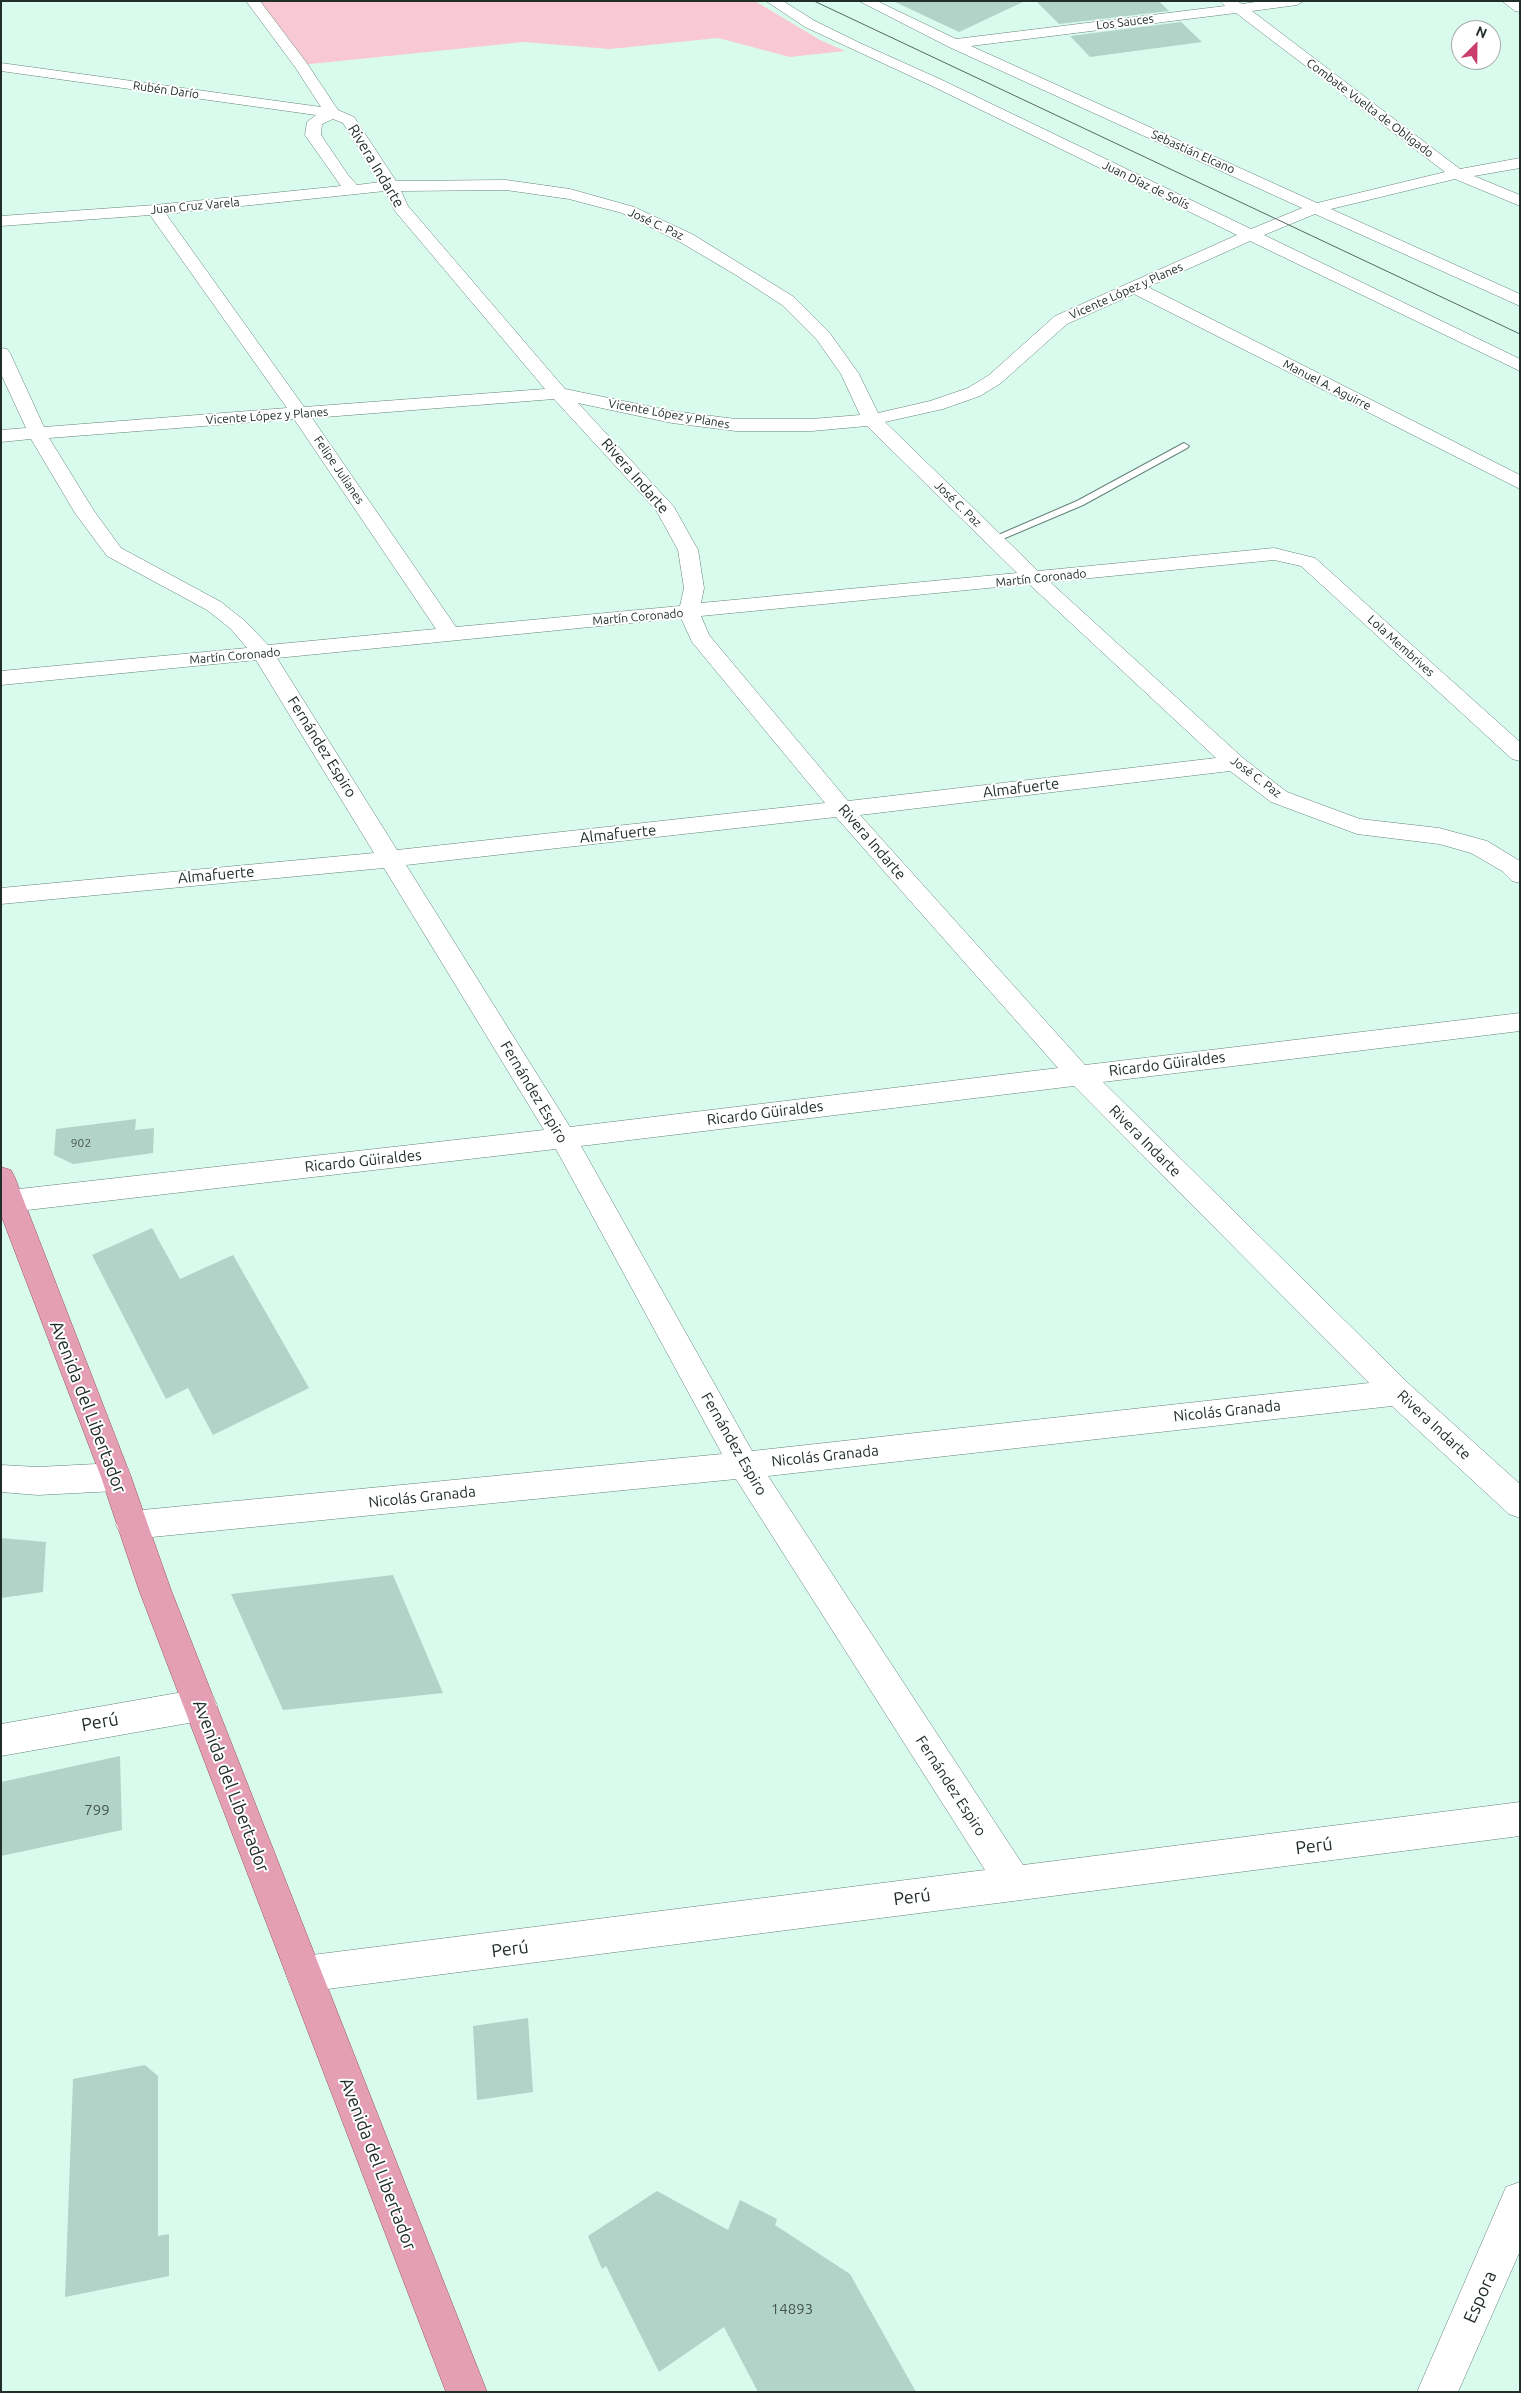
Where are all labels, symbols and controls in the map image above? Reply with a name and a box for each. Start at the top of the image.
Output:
street label: Los Sauces [1095,11,1155,33]
north arrow [1451,20,1501,70]
text: N [1474,23,1489,42]
street label: Combate Vuelta de Obligado [1304,55,1436,161]
street label: Rubén Darío [132,78,200,102]
street label: Rivera Indarte [344,121,408,211]
street label: Sebastián Elcano [1149,127,1237,177]
street label: Juan Díaz de Solís [1100,158,1192,212]
street label: Juan Cruz Varela [150,195,240,217]
street label: José C. Paz [626,205,686,243]
street label: Vicente López y Planes [1067,259,1185,323]
street label: Manuel A. Aguirre [1281,357,1373,413]
street label: Vicente López y Planes [607,396,731,432]
street label: Vicente López y Planes [205,405,329,427]
street label: Felipe Julianes [311,433,367,507]
street label: Rivera Indarte [597,435,673,517]
street label: José C. Paz [932,478,984,530]
street label: Martín Coronado [995,566,1087,590]
street label: Martín Coronado [592,606,684,628]
street label: Lola Membrives [1365,612,1437,680]
street label: Martín Coronado [189,645,281,667]
street label: Fernández Espiro [284,693,360,801]
street label: José C. Paz [1228,753,1284,801]
street label: Almafuerte [982,774,1060,802]
street label: Rivera Indarte [834,801,910,883]
street label: Almafuerte [579,821,657,847]
street label: Almafuerte [177,863,255,887]
street label: Fernández Espiro [496,1038,572,1146]
street label: Ricardo Güiraldes [1108,1048,1226,1080]
street label: Ricardo Güiraldes [706,1097,824,1129]
street label: Rivera Indarte [1105,1101,1185,1181]
house number: 902 [71,1136,91,1150]
street label: Ricardo Güiraldes [304,1146,422,1176]
street label: Avenida del Libertador [45,1318,131,1496]
street label: Rivera Indarte [1393,1386,1475,1464]
street label: Fernández Espiro [697,1389,771,1499]
street label: Nicolás Granada [1172,1396,1282,1426]
street label: Nicolás Granada [770,1441,880,1471]
street label: Nicolás Granada [367,1482,477,1512]
street label: Avenida del Libertador [188,1697,274,1875]
street label: Perú [80,1708,120,1736]
street label: Fernández Espiro [912,1733,990,1839]
house number: 799 [84,1801,110,1819]
street label: Perú [1294,1833,1334,1859]
street label: Perú [892,1884,932,1910]
street label: Perú [490,1936,530,1962]
street label: Avenida del Libertador [335,2075,421,2253]
street label: Espora [1459,2267,1501,2327]
house number: 14893 [771,2300,813,2318]

